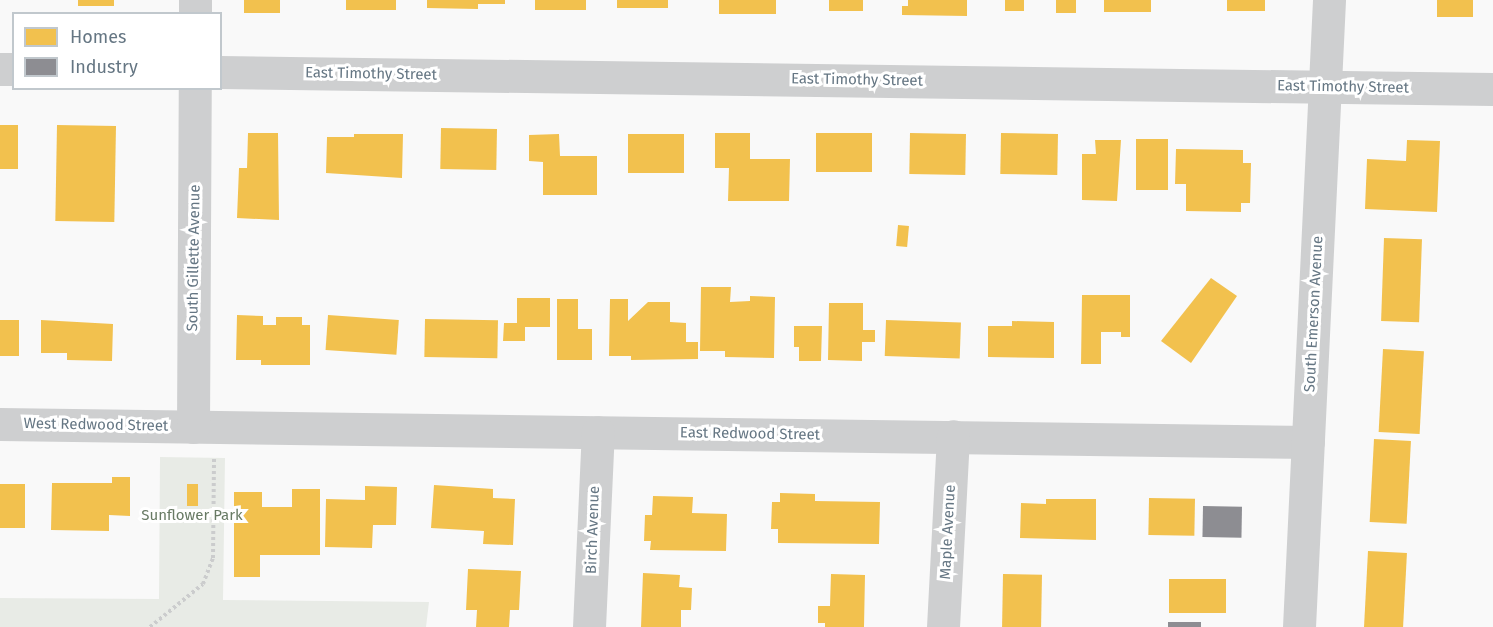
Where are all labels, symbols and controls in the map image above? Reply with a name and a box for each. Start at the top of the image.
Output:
legend [12,12,222,90]
text: Homes [70,26,126,48]
text: Industry [70,56,138,78]
street label: East Timothy Street [305,64,437,84]
street label: East Timothy Street [791,70,923,90]
street label: East Timothy Street [1277,77,1409,97]
street label: South Gillette Avenue [184,184,204,332]
street label: South Emerson Avenue [1301,235,1327,393]
street label: West Redwood Street [23,415,169,435]
street label: East Redwood Street [680,424,820,444]
street label: Maple Avenue [937,484,959,580]
street label: Birch Avenue [582,486,604,574]
park label: Sunflower Park [141,507,243,525]

